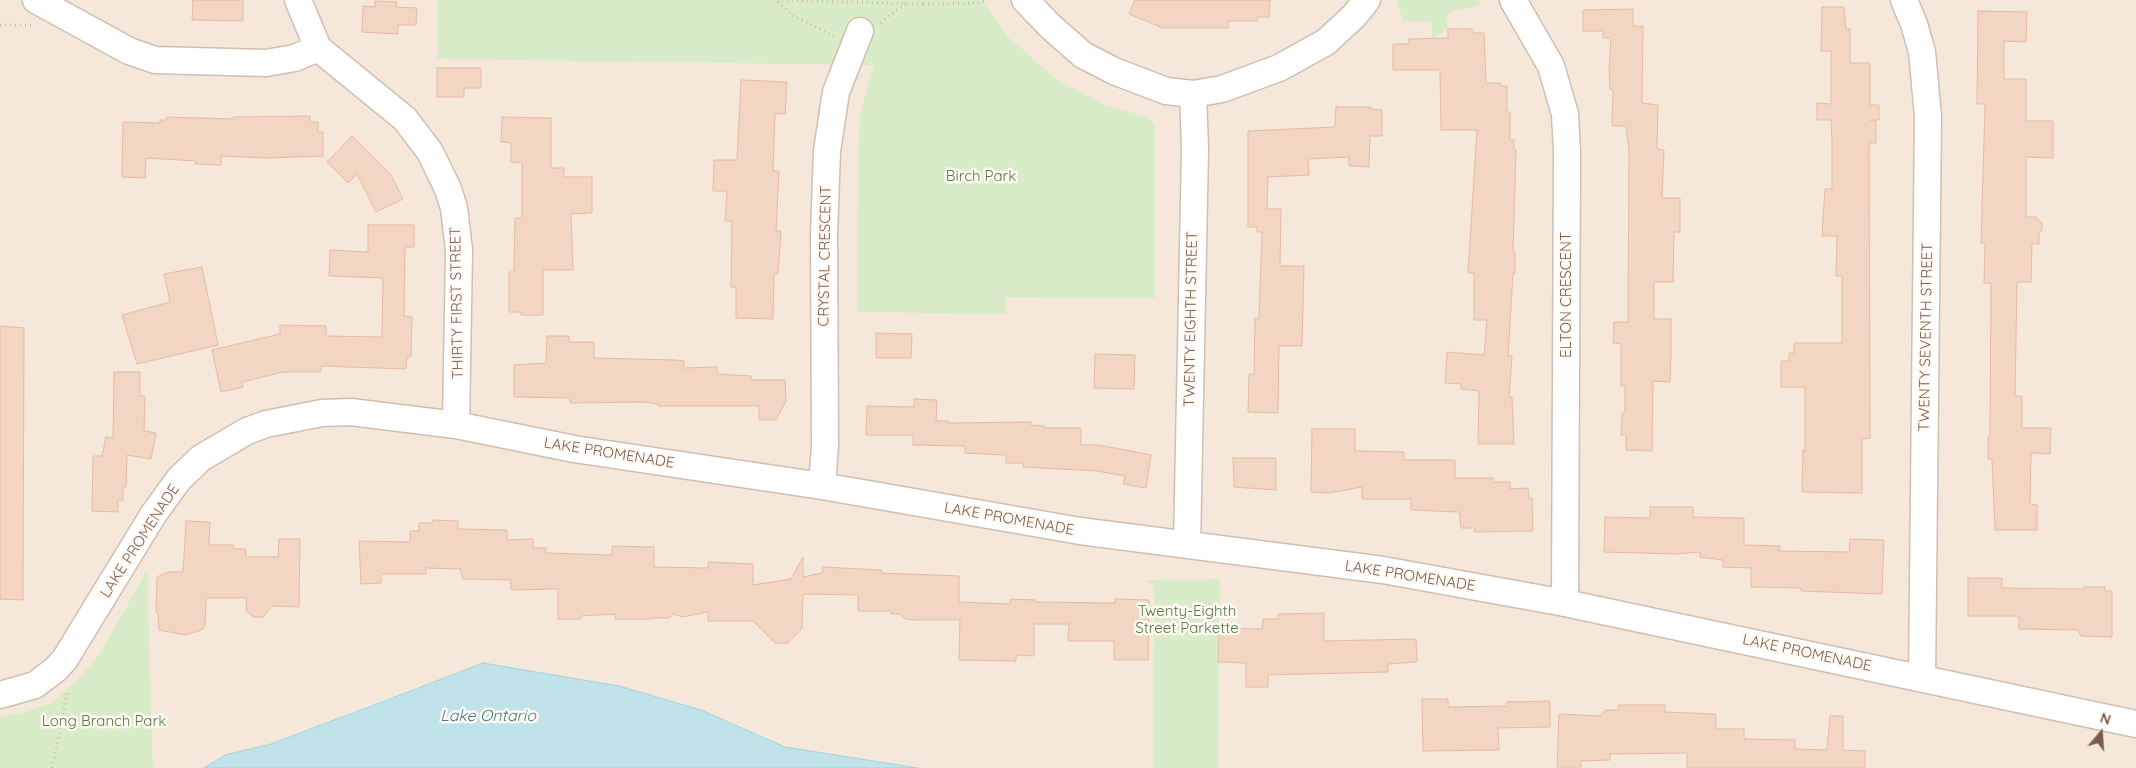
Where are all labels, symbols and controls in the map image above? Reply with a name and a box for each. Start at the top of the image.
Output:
park label: Birch Park [946,167,1016,185]
street label: CRYSTAL CRESCENT [815,185,835,327]
street label: THIRTY FIRST STREET [447,227,467,379]
street label: TWENTY EIGHTH STREET [1180,231,1202,407]
street label: ELTON CRESCENT [1557,232,1575,358]
street label: TWENTY SEVENTH STREET [1915,242,1937,432]
street label: LAKE PROMENADE [543,434,675,472]
street label: LAKE PROMENADE [97,481,183,601]
street label: LAKE PROMENADE [943,499,1075,539]
street label: LAKE PROMENADE [1344,557,1476,595]
park label: Twenty-Eighth Street Parkette [1135,602,1239,637]
street label: LAKE PROMENADE [1741,631,1873,675]
water label: Lake Ontario [440,706,536,726]
north arrow [2076,708,2126,758]
text: N [2098,709,2113,729]
park label: Long Branch Park [42,712,166,730]

